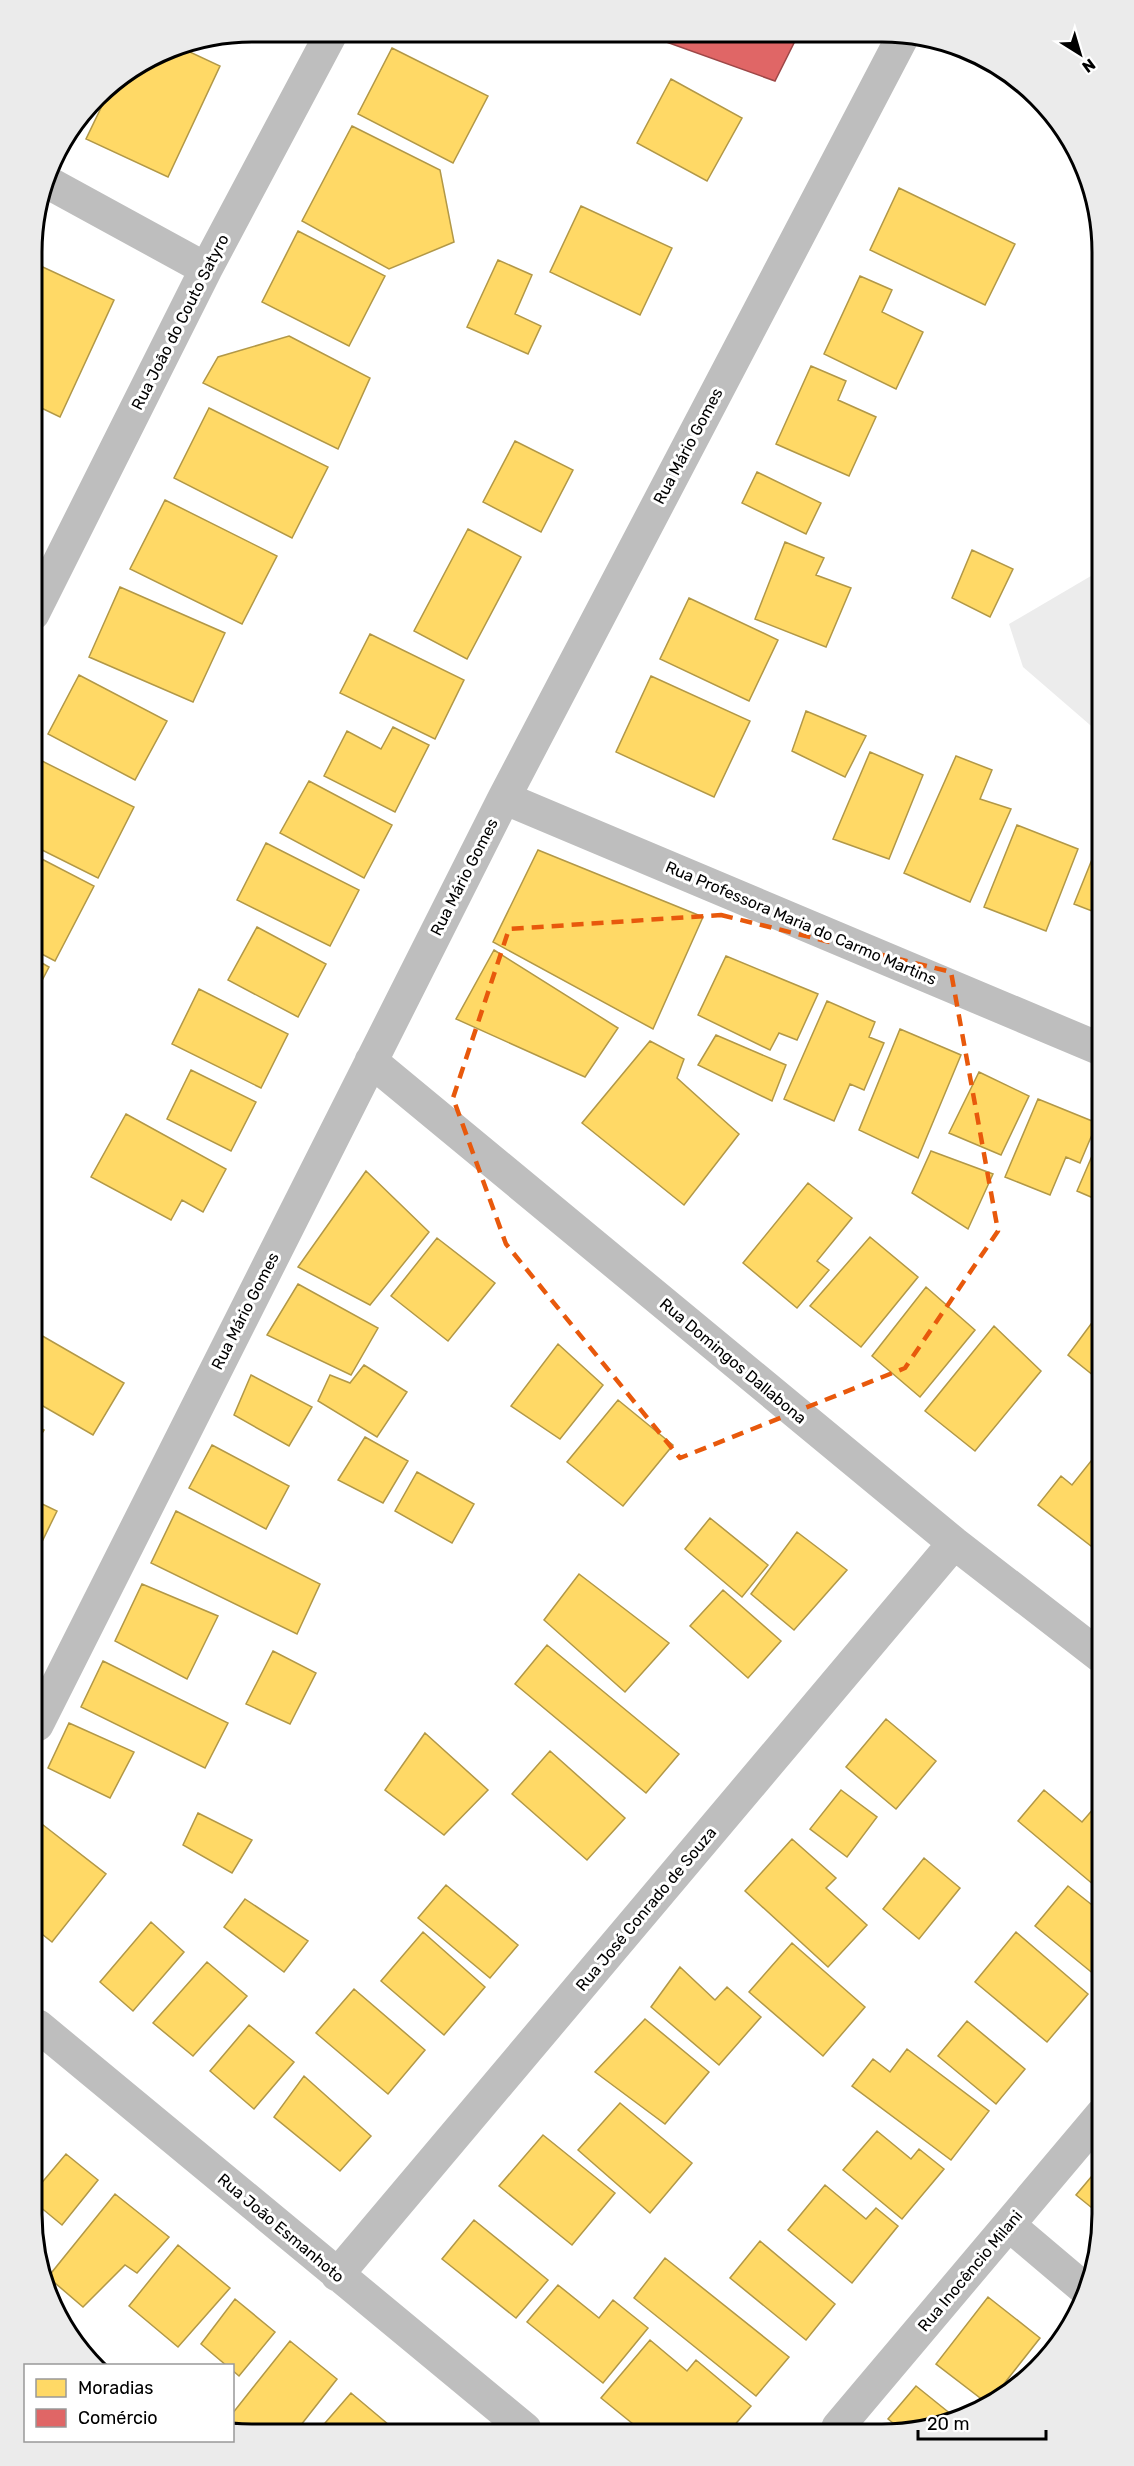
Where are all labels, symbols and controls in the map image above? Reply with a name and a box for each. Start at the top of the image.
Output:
north arrow [1050,24,1110,84]
text: N [1078,55,1099,77]
street label: Rua João do Couto Satyro [127,231,233,413]
street label: Rua Mário Gomes [649,385,727,507]
street label: Rua Mário Gomes [426,815,502,939]
street label: Rua Professora Maria do Carmo Martins [663,857,939,989]
street label: Rua Mário Gomes [207,1249,283,1373]
street label: Rua Domingos Dallabona [656,1294,810,1428]
street label: Rua José Conrado de Souza [572,1823,720,1995]
street label: Rua João Esmanhoto [214,2170,348,2286]
street label: Rua Inocêncio Milani [914,2207,1026,2335]
legend [24,2364,234,2442]
text: Moradias [78,2377,153,2399]
scale bar [918,2403,1046,2441]
text: Comércio [78,2407,158,2429]
text: 20 m [927,2413,969,2435]

